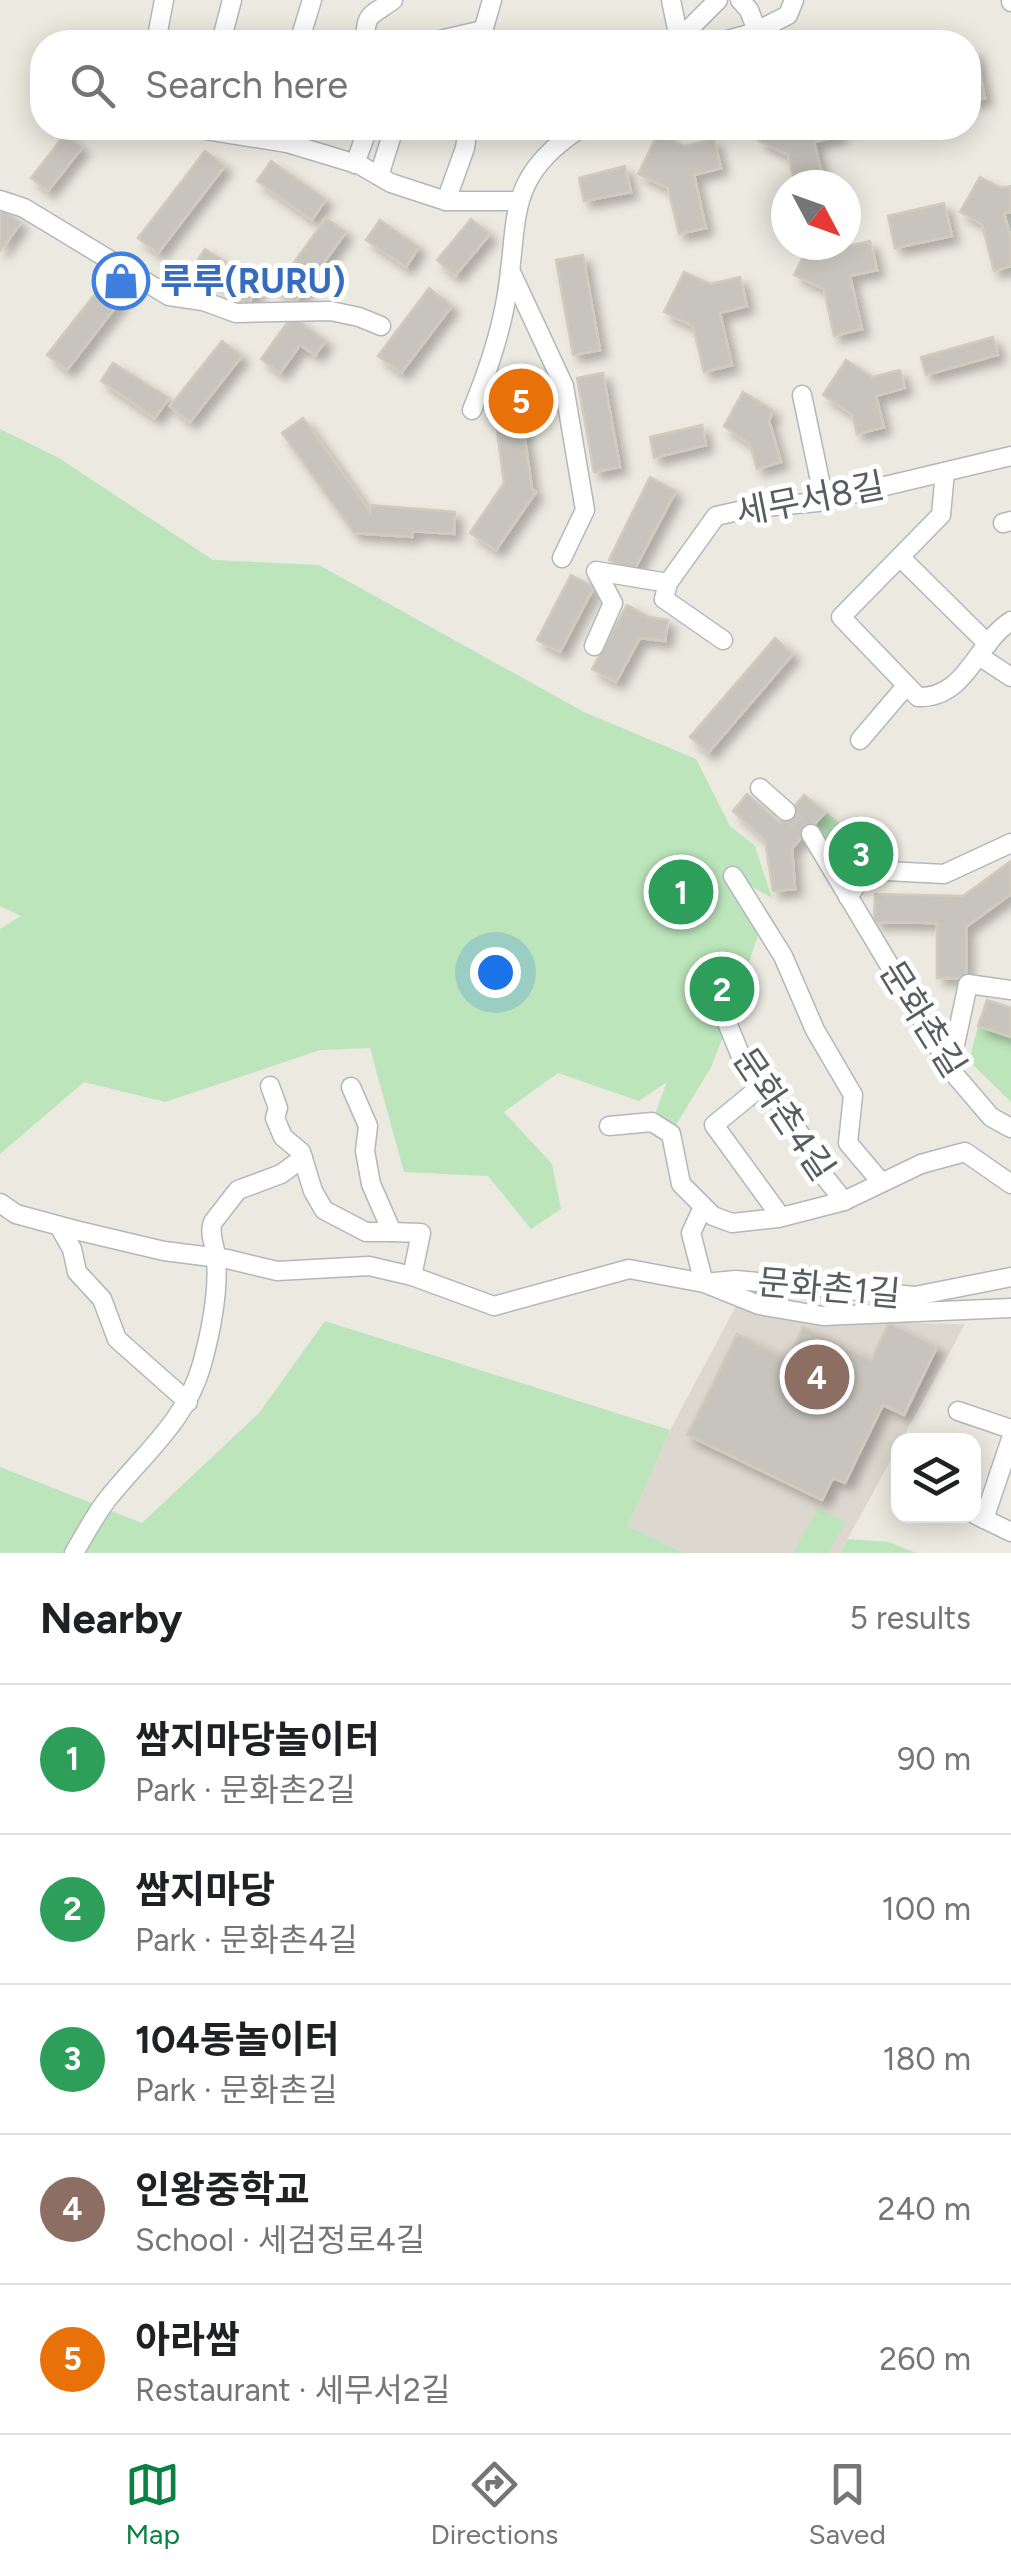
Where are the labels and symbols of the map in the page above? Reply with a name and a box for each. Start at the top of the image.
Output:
north arrow [771,170,861,260]
shop icon: 루루(RURU) [91,251,151,311]
place label: 루루(RURU) [160,260,346,302]
pin: 5 [488,364,554,438]
street label: 세무서8길 [732,464,888,534]
pin: 3 [828,816,894,892]
pin: 1 [648,854,714,930]
your location [470,947,521,998]
pin: 2 [690,952,754,1026]
street label: 문화촌길 [871,953,975,1085]
street label: 문화촌4길 [724,1040,844,1188]
street label: 문화촌1길 [756,1261,902,1315]
pin: 4 [784,1340,850,1414]

